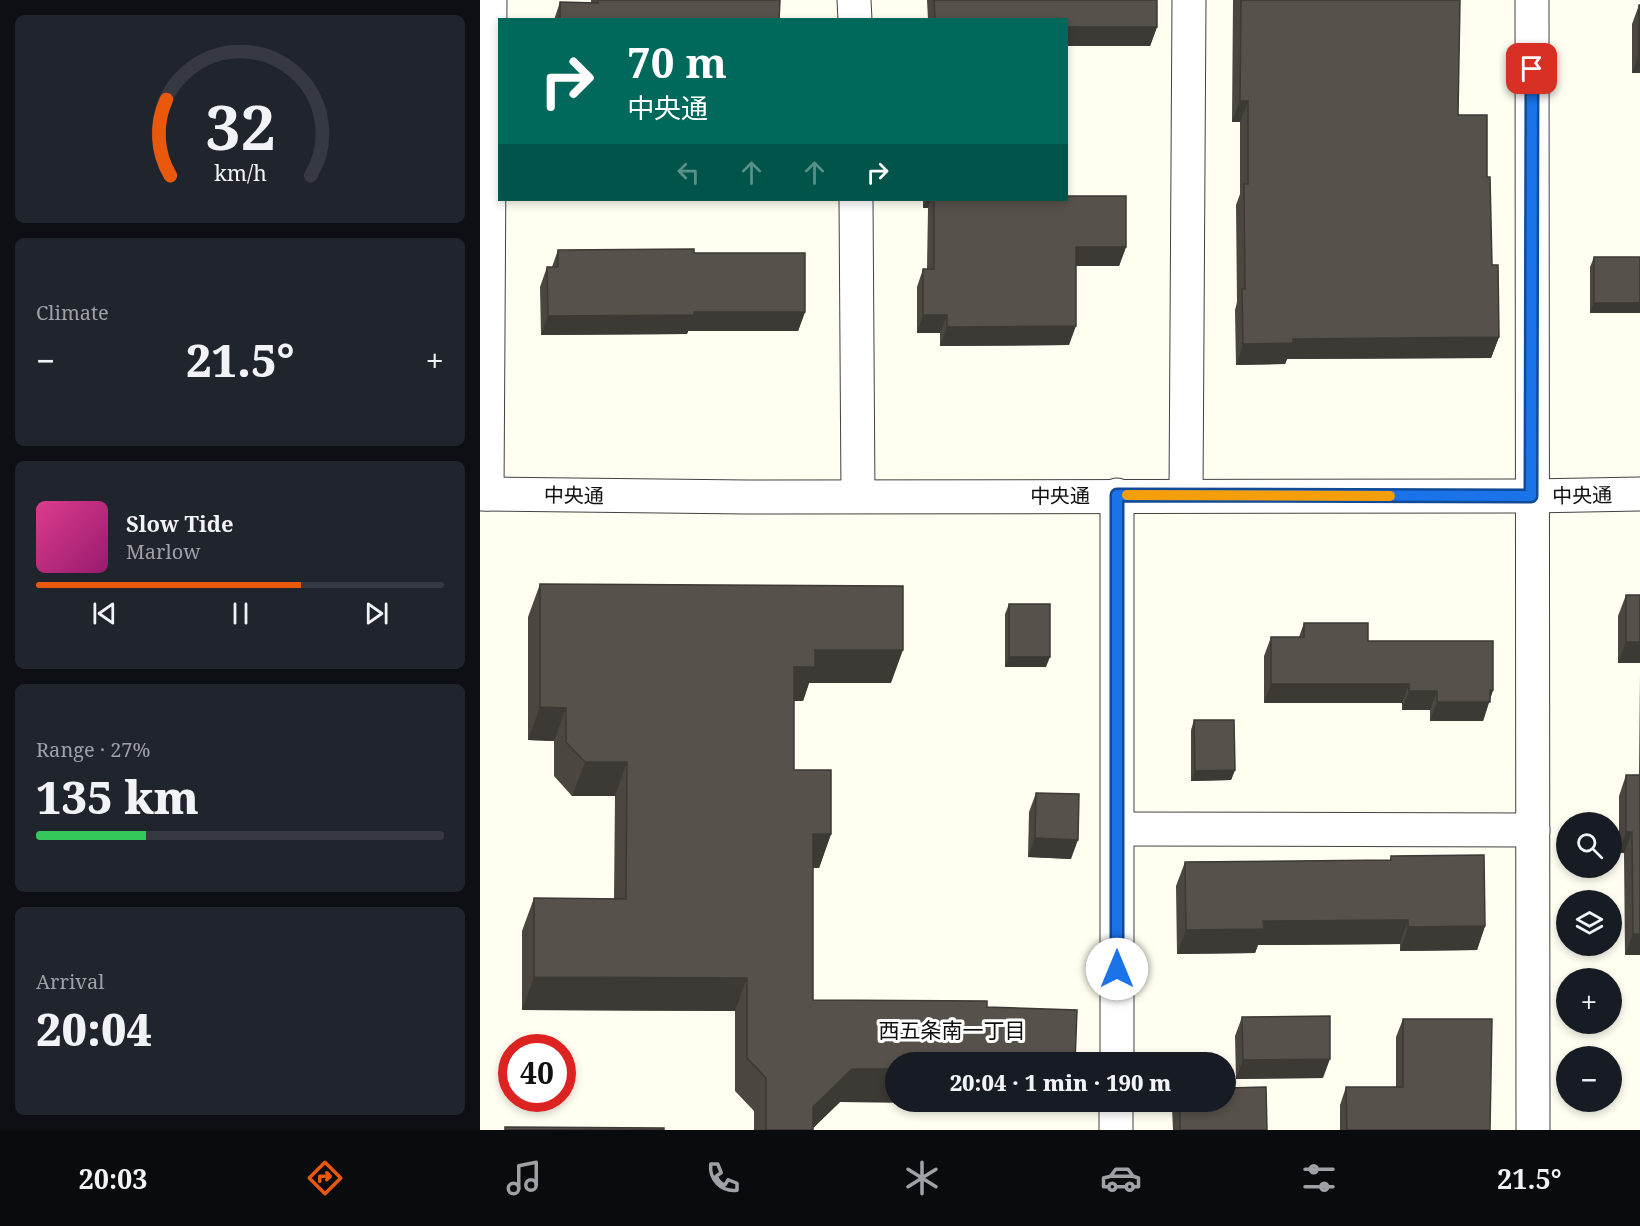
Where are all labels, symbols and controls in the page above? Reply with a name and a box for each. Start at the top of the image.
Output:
text: 70 m [627,33,727,90]
icon: right [528,42,606,120]
pin [1506,43,1557,94]
icon: arrive [1515,52,1548,85]
text: 32 [205,83,275,168]
text: 中央通 [627,89,708,126]
icon: left [672,156,705,189]
icon: ahead [735,156,768,189]
icon: ahead [798,156,831,189]
icon: right [861,156,894,189]
text: km/h [214,158,267,187]
text: Climate [36,299,109,326]
text: 21.5° [186,329,295,390]
text: − [36,338,55,383]
text: + [426,338,444,383]
street label: 中央通 [544,481,604,509]
street label: 中央通 [1552,481,1612,509]
street label: 中央通 [1030,482,1090,509]
text: Slow Tide [126,508,234,538]
text: Marlow [126,538,200,565]
icon: previous [88,597,121,630]
icon: pause [224,597,257,630]
icon: next [360,597,393,630]
text: Range · 27% [36,736,150,763]
text: 135 km [36,766,199,827]
map controls [1556,812,1622,1112]
button: search [1556,812,1622,878]
button: layers [1556,890,1622,956]
position arrow [1085,937,1149,1001]
text: Arrival [36,968,104,995]
button: + [1556,968,1622,1034]
text: 20:04 [36,998,152,1059]
district label: 西五条南一丁目 [879,1016,1026,1044]
speed limit sign: 40 [498,1034,576,1112]
button: − [1556,1046,1622,1112]
text: 20:04 · 1 min · 190 m [950,1067,1171,1097]
icon: directions [304,1157,346,1199]
icon: music [503,1157,545,1199]
icon: phone [702,1157,744,1199]
icon: climate [901,1157,943,1199]
icon: car [1100,1157,1142,1199]
icon: filters [1298,1157,1340,1199]
text: 20:03 [78,1160,148,1197]
text: 21.5° [1497,1160,1562,1197]

